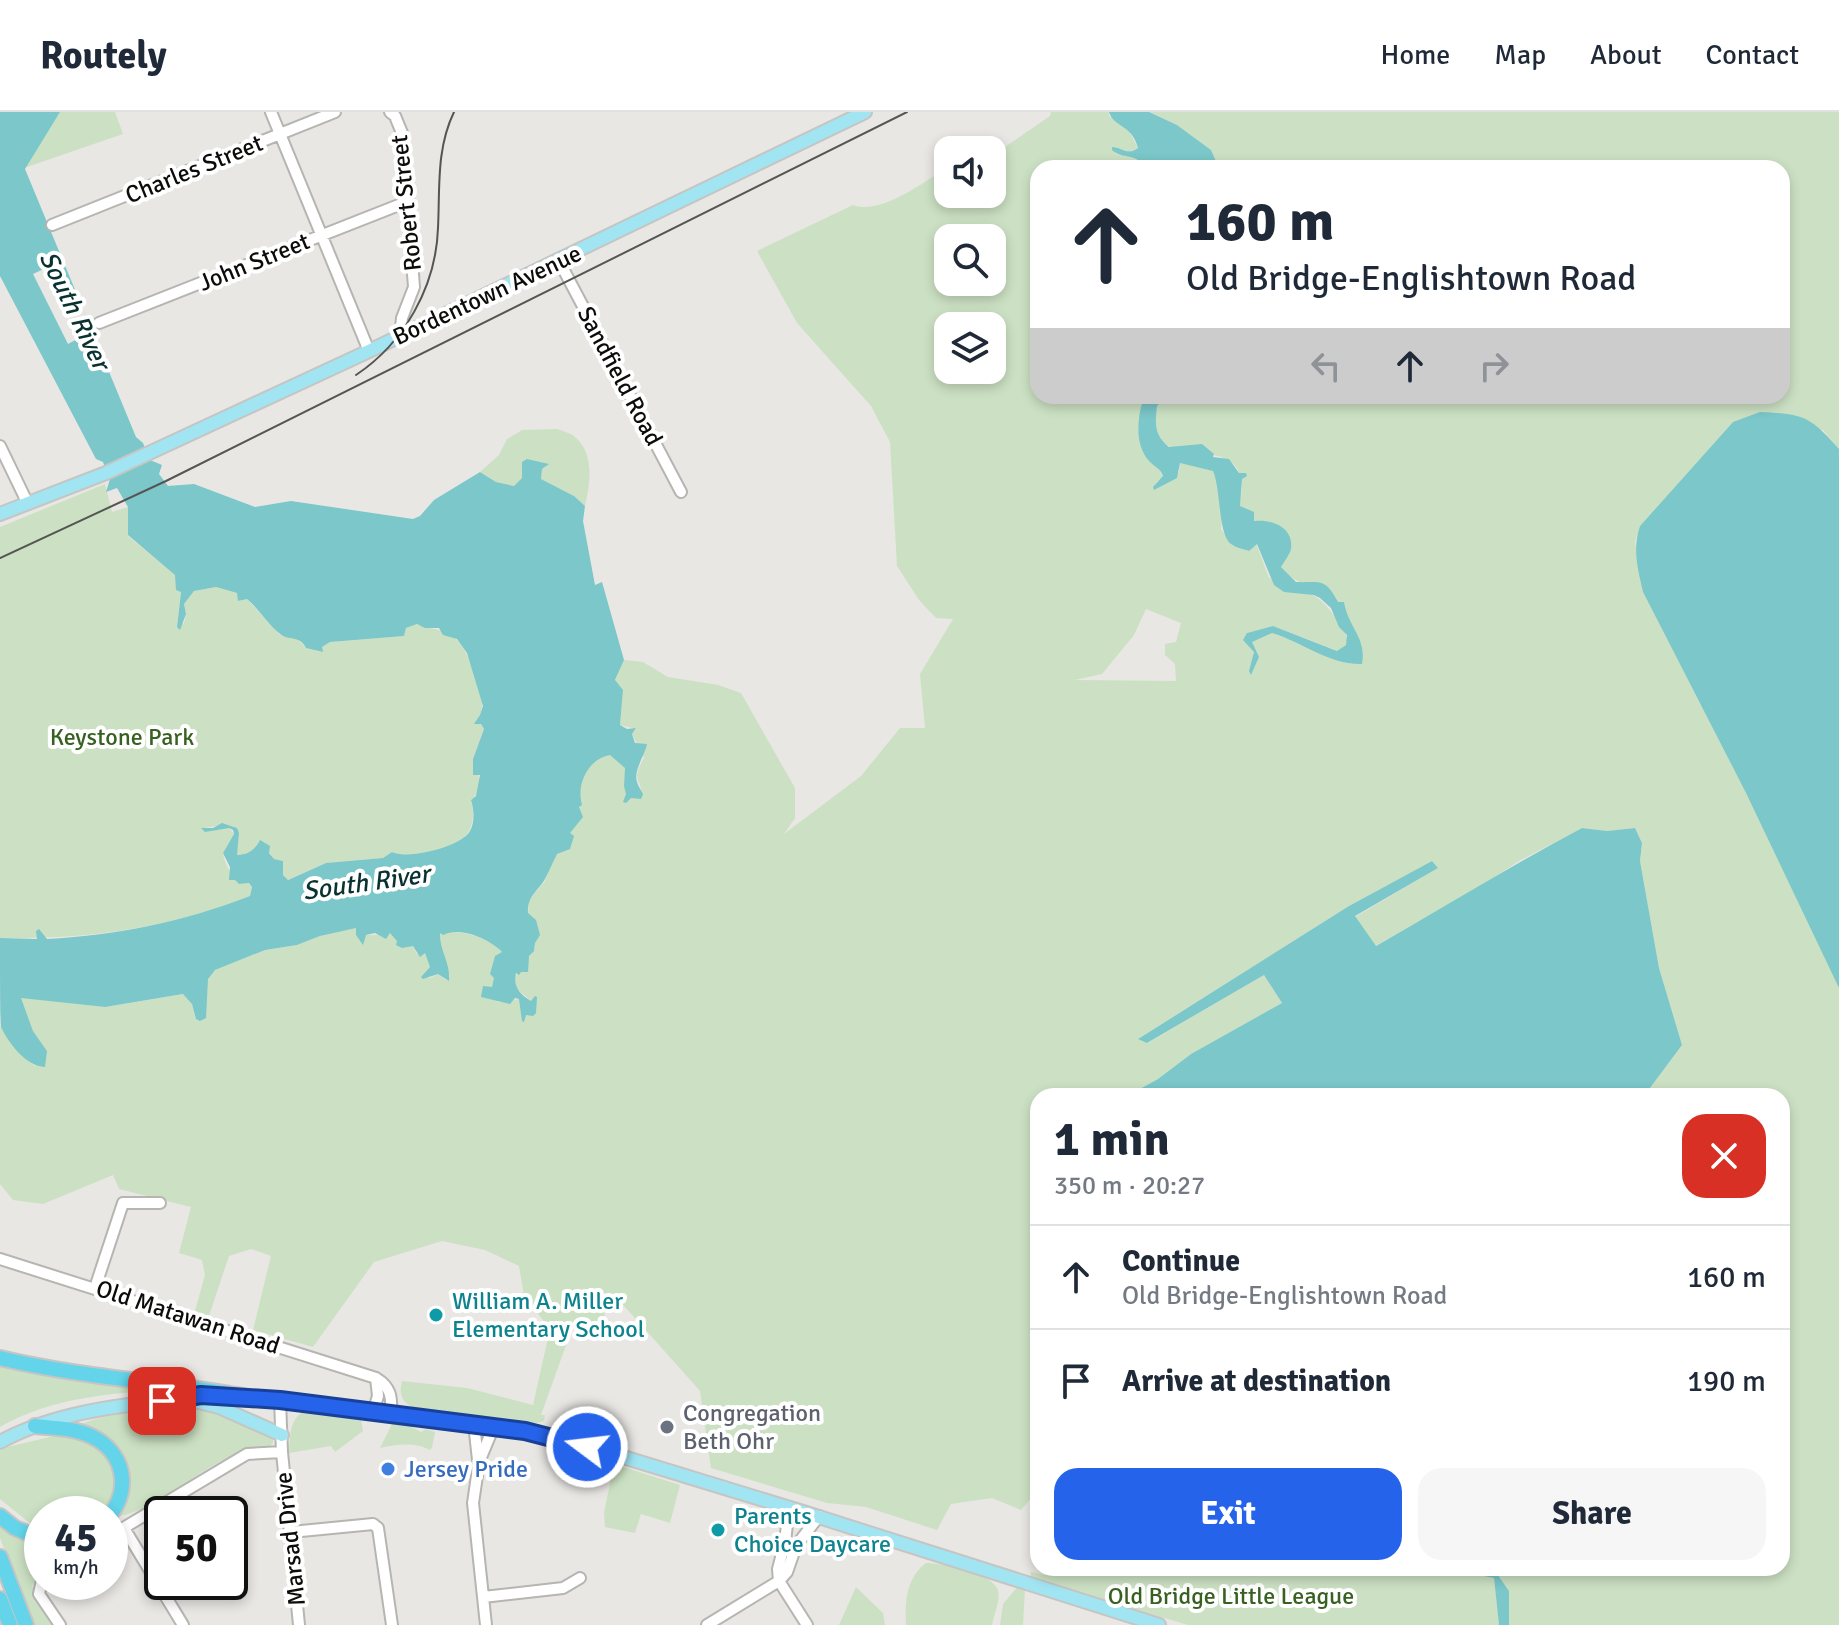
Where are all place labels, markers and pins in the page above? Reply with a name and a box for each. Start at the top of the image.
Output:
place label: William A. Miller Elementary School [452,1286,645,1344]
marker: William A. Miller Elementary School [427,1306,445,1324]
pin [128,1367,196,1435]
place label: Congregation Beth Ohr [683,1398,821,1456]
marker: Congregation Beth Ohr [658,1418,676,1436]
place label: Jersey Pride [404,1454,528,1484]
marker: Jersey Pride [379,1460,397,1478]
place label: Parents Choice Daycare [734,1501,891,1559]
marker: Parents Choice Daycare [709,1521,727,1539]

